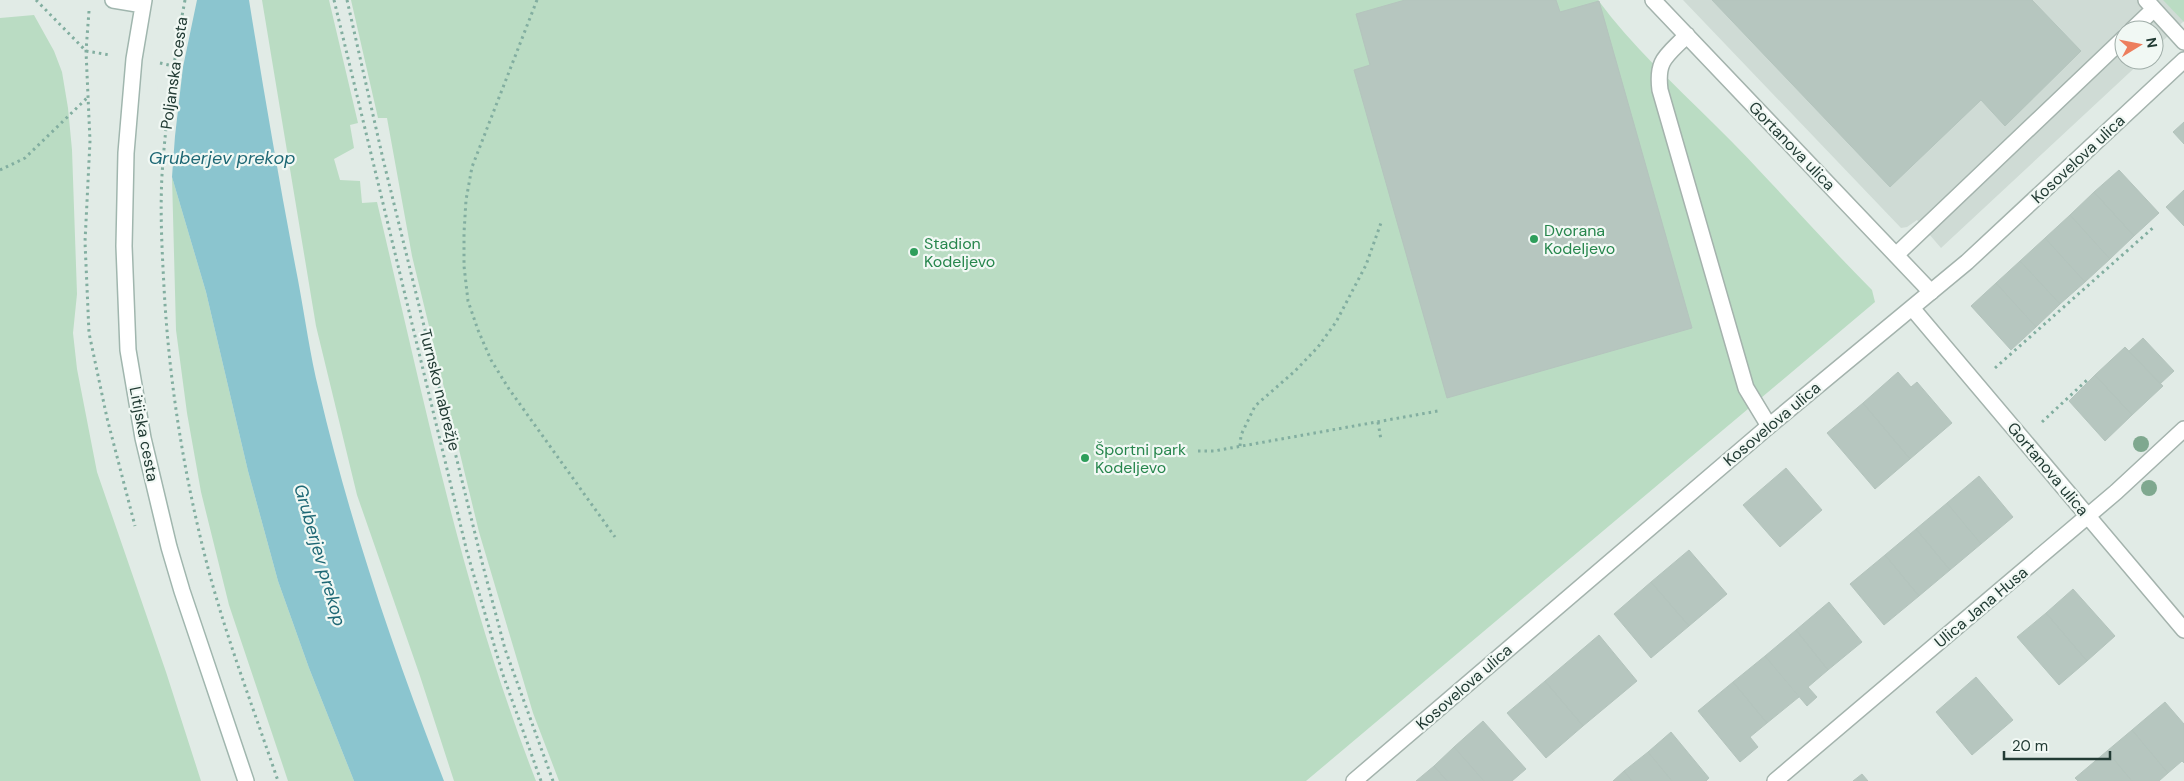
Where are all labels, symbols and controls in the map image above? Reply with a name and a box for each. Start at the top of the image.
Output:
street label: Poljanska cesta [156,15,192,131]
north arrow [2114,20,2164,70]
text: N [2142,36,2162,49]
street label: Gortanova ulica [1744,97,1840,195]
street label: Kosovelova ulica [2027,110,2129,208]
water label: Gruberjev prekop [149,146,295,170]
place label: Dvorana Kodeljevo [1544,220,1615,259]
place label: Stadion Kodeljevo [924,233,995,272]
marker: Dvorana Kodeljevo [1528,233,1540,245]
marker: Stadion Kodeljevo [908,246,920,258]
street label: Turnsko nabrežje [415,327,465,453]
street label: Kosovelova ulica [1719,377,1825,471]
street label: Litijska cesta [125,385,163,483]
street label: Gortanova ulica [2003,418,2093,520]
place label: Športni park Kodeljevo [1095,439,1186,478]
marker: Športni park Kodeljevo [1079,452,1091,464]
water label: Gruberjev prekop [288,481,352,629]
street label: Ulica Jana Husa [1930,562,2032,652]
street label: Kosovelova ulica [1412,640,1516,734]
scale bar [2004,728,2110,760]
text: 20 m [2012,736,2048,756]

